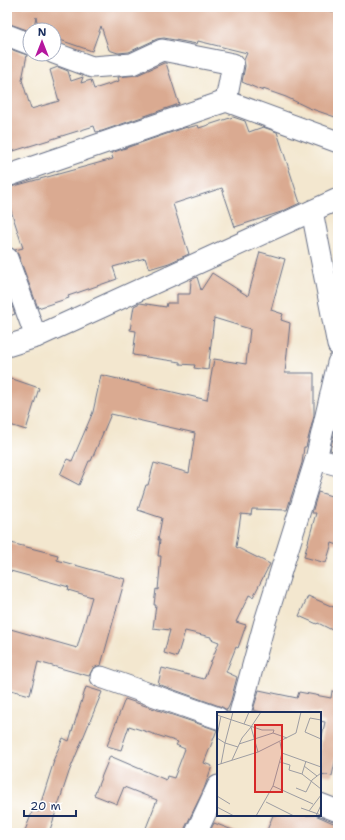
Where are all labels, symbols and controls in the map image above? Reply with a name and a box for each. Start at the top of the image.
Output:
north arrow [22,22,62,62]
text: N [38,25,47,40]
inset map [217,712,321,816]
scale bar [24,792,76,818]
text: 20 m [30,798,61,814]

